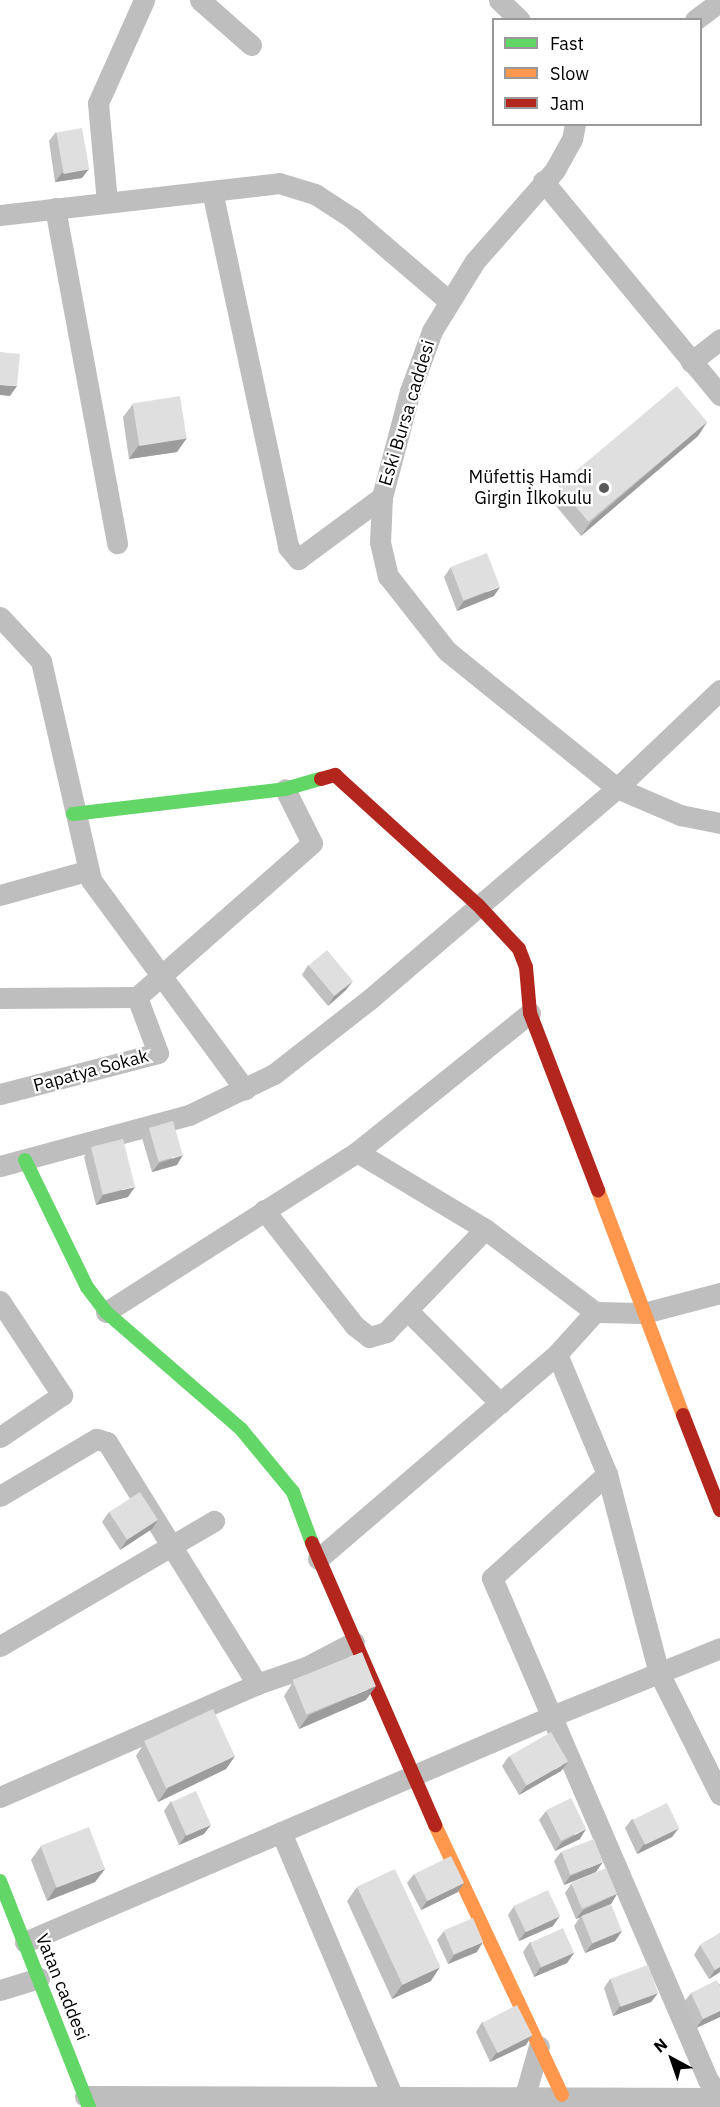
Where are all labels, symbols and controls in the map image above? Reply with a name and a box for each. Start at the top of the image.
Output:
legend [492,18,702,126]
text: Fast [550,32,584,55]
text: Slow [550,62,589,85]
text: Jam [550,92,585,115]
street label: Eski Bursa caddesi [375,337,439,489]
place label: Müfettiş Hamdi Girgin İlkokulu [469,467,592,510]
marker: Müfettiş Hamdi Girgin İlkokulu [597,481,611,495]
street label: Papatya Sokak [31,1045,151,1097]
street label: Vatan caddesi [31,1931,93,2043]
north arrow [642,2029,702,2089]
text: N [650,2034,671,2057]

